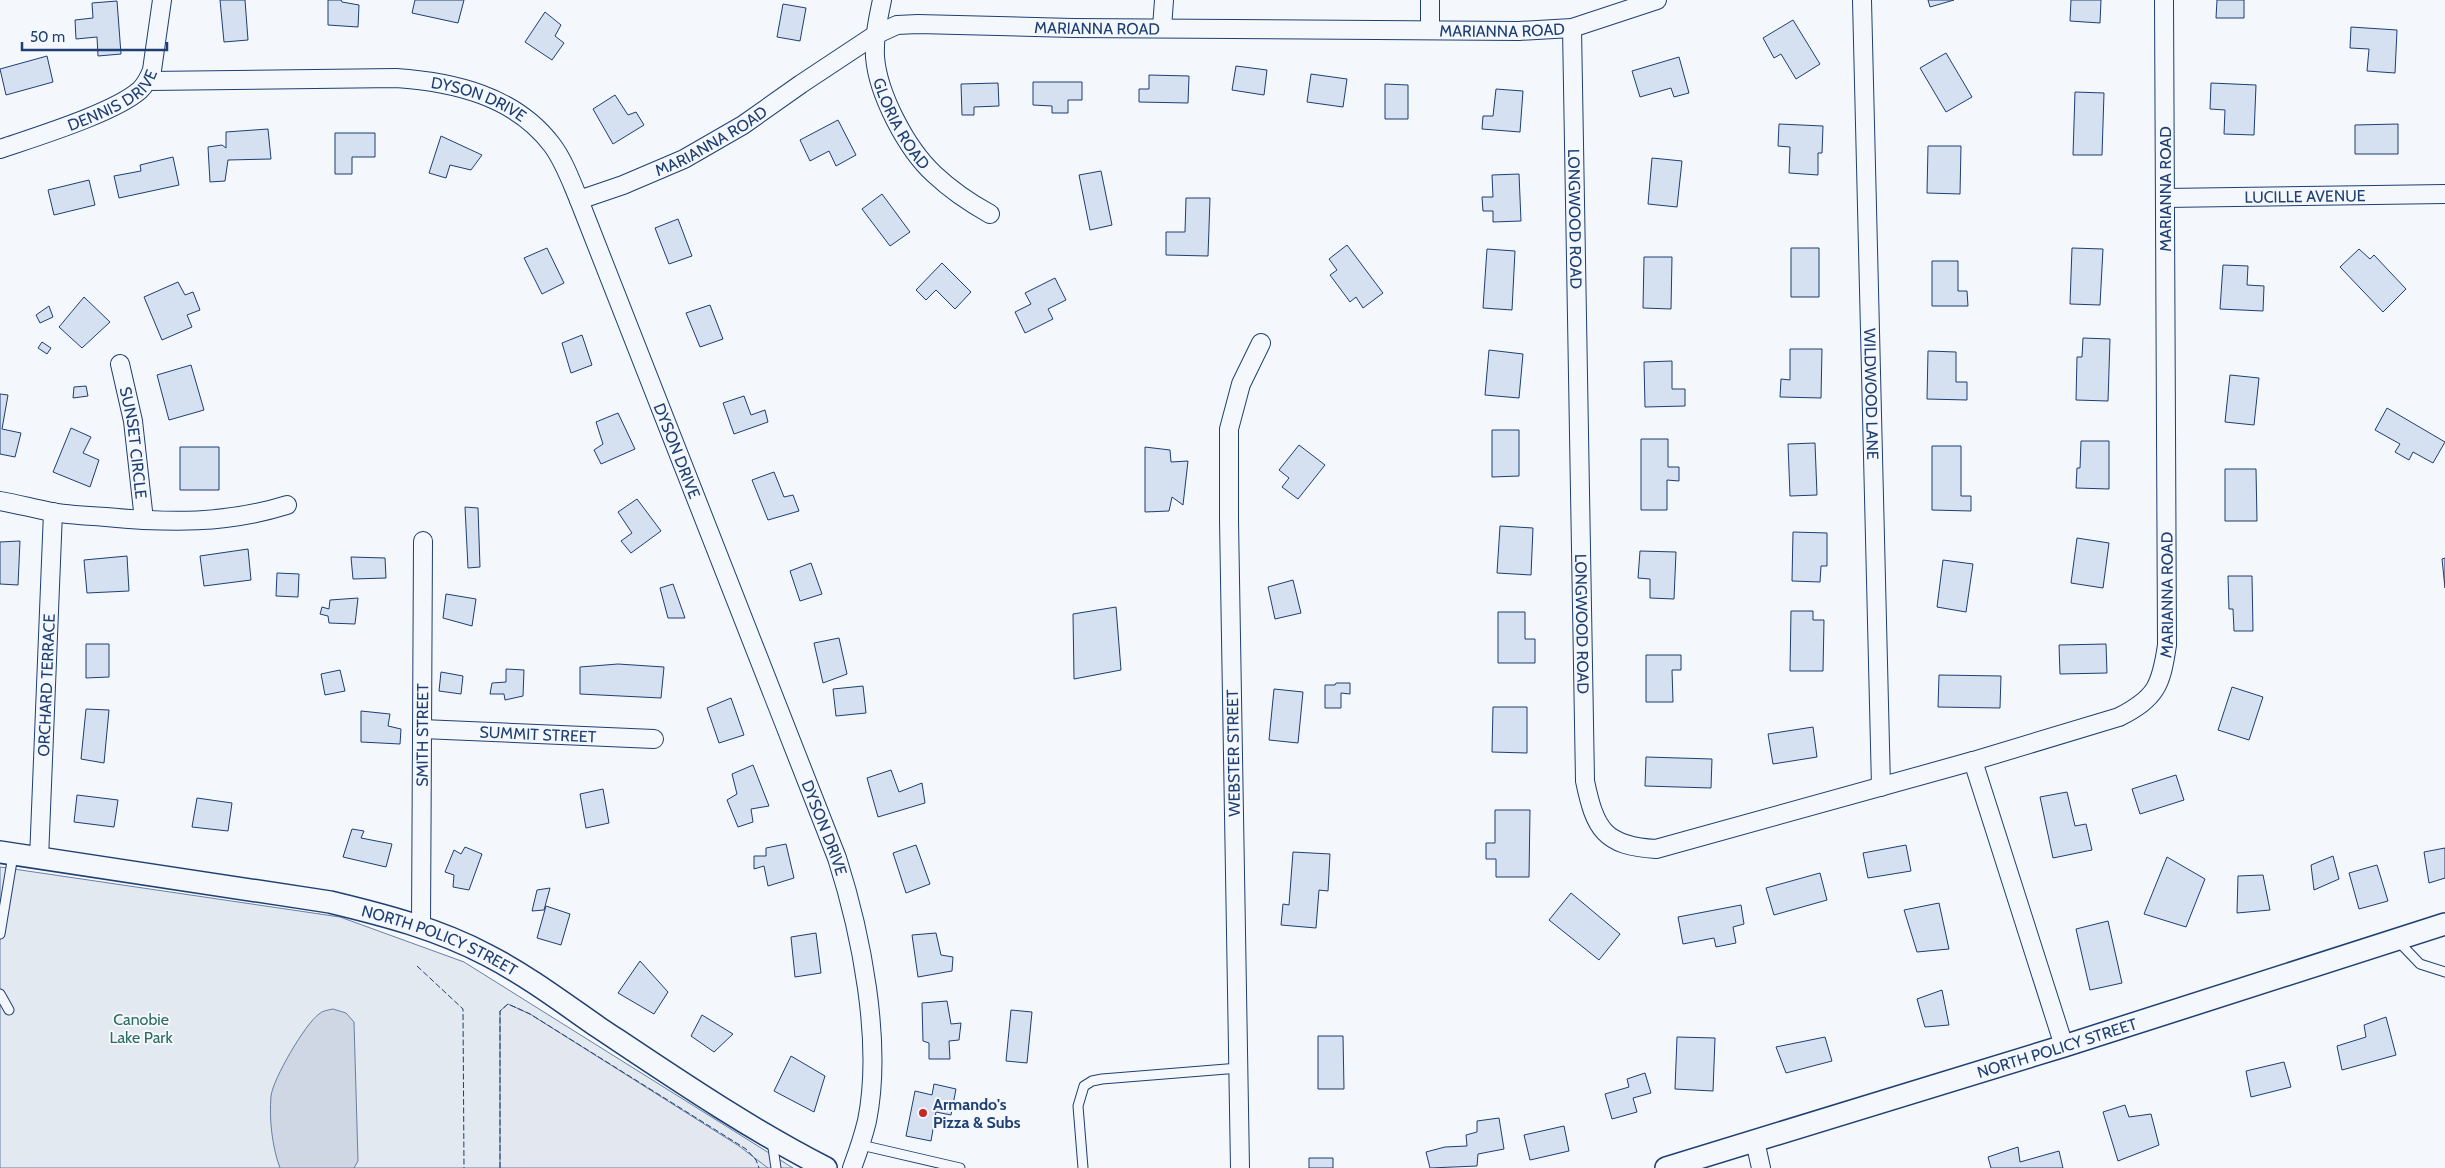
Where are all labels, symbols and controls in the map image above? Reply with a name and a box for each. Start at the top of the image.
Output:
street label: MARIANNA ROAD [1034,18,1160,39]
street label: MARIANNA ROAD [1439,19,1565,41]
scale bar [22,20,168,52]
text: 50 m [30,28,65,46]
street label: DENNIS DRIVE [65,67,161,135]
street label: DYSON DRIVE [430,73,530,126]
street label: GLORIA ROAD [869,76,934,173]
street label: MARIANNA ROAD [652,102,771,180]
street label: MARIANNA ROAD [2156,126,2175,252]
street label: LONGWOOD ROAD [1564,149,1586,289]
street label: LUCILLE AVENUE [2244,186,2366,207]
street label: WILDWOOD LANE [1860,328,1882,460]
street label: SUNSET CIRCLE [115,385,151,500]
street label: DYSON DRIVE [650,401,704,501]
street label: MARIANNA ROAD [2156,532,2177,659]
street label: LONGWOOD ROAD [1571,554,1592,694]
street label: ORCHARD TERRACE [34,613,59,757]
street label: SMITH STREET [413,683,432,787]
street label: WEBSTER STREET [1223,689,1244,817]
street label: SUMMIT STREET [479,722,597,747]
street label: DYSON DRIVE [797,778,851,878]
street label: NORTH POLICY STREET [360,901,521,980]
park label: Canobie Lake Park [109,1010,173,1047]
street label: NORTH POLICY STREET [1975,1014,2140,1082]
place label: Armando's Pizza & Subs [933,1095,1021,1132]
marker: Armando's Pizza & Subs [917,1107,929,1119]

